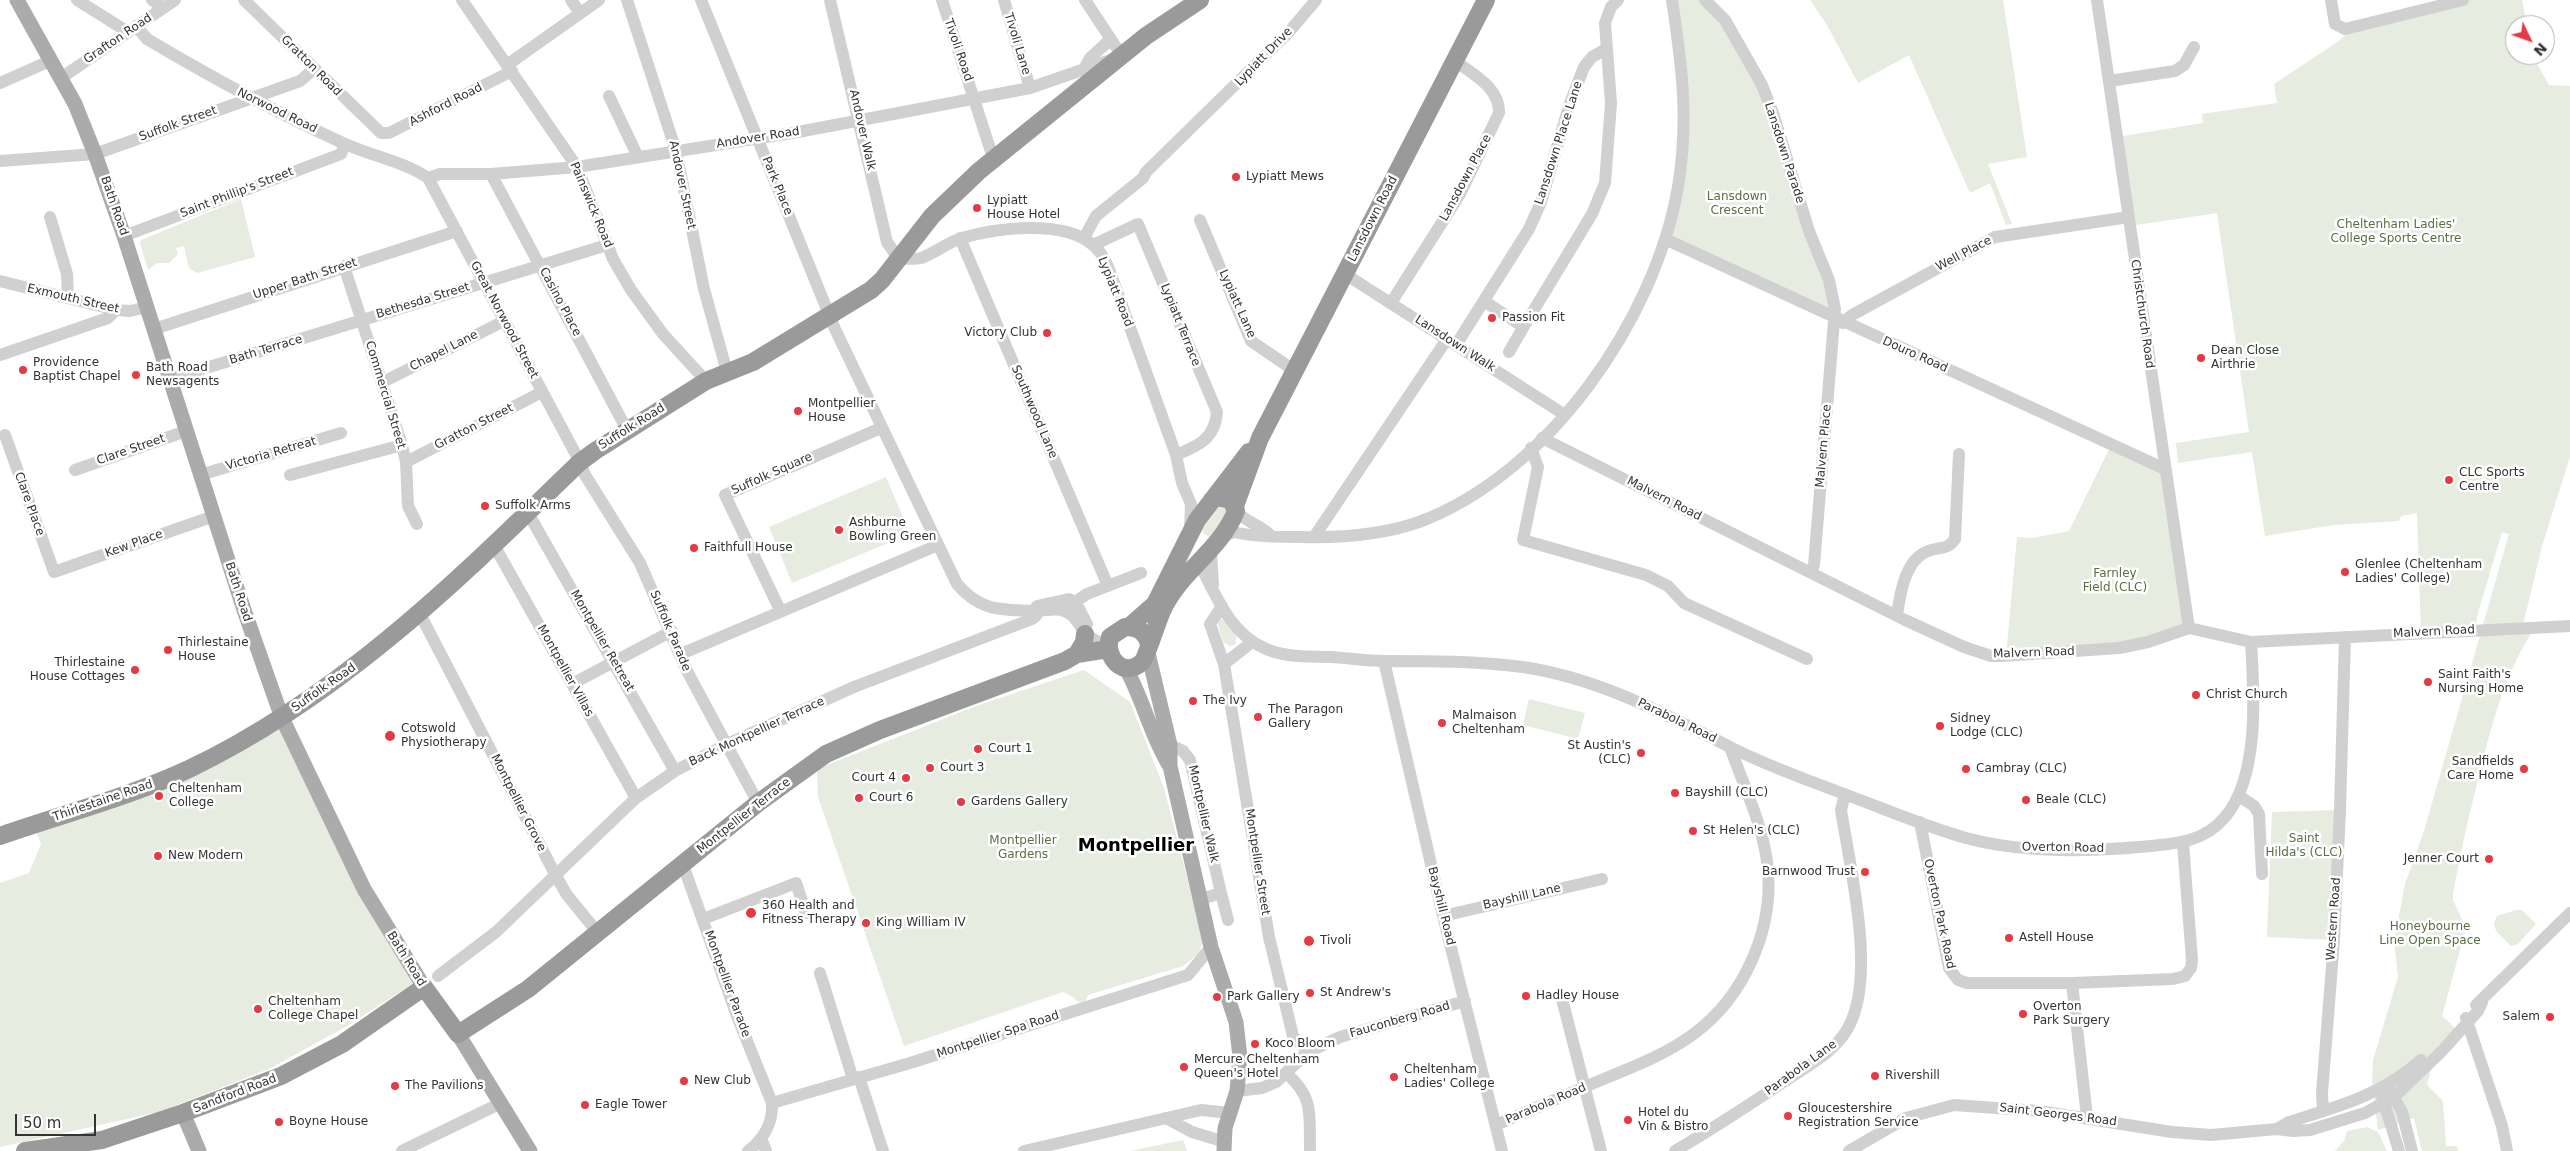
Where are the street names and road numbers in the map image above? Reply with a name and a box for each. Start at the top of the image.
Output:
street label: Grafton Road [81,11,155,67]
street label: Tivoli Lane [1001,11,1033,77]
street label: Tivoli Road [941,17,975,83]
street label: Lypiatt Drive [1232,25,1296,89]
street label: Gratton Road [278,33,344,99]
street label: Ashford Road [407,80,485,130]
street label: Lansdown Place Lane [1532,80,1586,206]
street label: Norwood Road [235,85,319,137]
street label: Andover Walk [846,88,878,172]
street label: Lansdown Parade [1761,101,1807,205]
street label: Suffolk Street [137,103,219,145]
street label: Andover Road [715,124,801,152]
street label: Lansdown Place [1437,132,1495,224]
street label: Andover Street [666,139,698,231]
street label: Park Place [759,155,795,217]
street label: Painswick Road [566,160,616,250]
street label: Saint Phillip's Street [178,165,296,221]
street label: Bath Road [97,174,131,238]
street label: Lansdown Road [1345,174,1401,264]
street label: Well Place [1934,233,1994,275]
street label: Upper Bath Street [251,255,359,303]
street label: Lypiatt Road [1094,255,1136,329]
street label: Great Norwood Street [467,259,541,381]
street label: Christchurch Road [2127,259,2157,369]
street label: Casino Place [536,265,584,339]
street label: Lypiatt Lane [1216,268,1258,340]
street label: Bethesda Street [375,280,471,322]
street label: Exmouth Street [26,281,120,317]
street label: Lypiatt Terrace [1157,282,1203,368]
street label: Lansdown Walk [1412,313,1498,375]
street label: Chapel Lane [408,328,480,374]
street label: Bath Terrace [228,332,304,368]
street label: Douro Road [1880,334,1950,376]
street label: Commercial Street [362,339,408,451]
street label: Southwood Lane [1008,363,1060,461]
street label: Gratton Street [432,401,516,453]
street label: Suffolk Road [596,401,668,453]
street label: Malvern Place [1813,404,1835,488]
street label: Clare Street [95,432,167,468]
street label: Victoria Retreat [224,434,318,474]
street label: Suffolk Square [729,450,815,498]
street label: Clare Place [11,470,47,538]
street label: Malvern Road [1624,474,1704,524]
street label: Kew Place [103,527,165,561]
street label: Bath Road [222,560,254,624]
street label: Montpellier Retreat [567,588,637,694]
street label: Suffolk Parade [647,588,693,674]
street label: Montpellier Villas [534,623,596,719]
street label: Malvern Road [2393,623,2475,641]
street label: Malvern Road [1993,644,2075,662]
street label: Suffolk Road [289,661,359,715]
street label: Back Montpellier Terrace [687,694,827,770]
street label: Parabola Road [1635,696,1719,746]
street label: Montpellier Grove [487,752,549,854]
street label: Montpellier Walk [1185,764,1221,864]
street label: Montpellier Terrace [694,775,794,857]
street label: Thirlestaine Road [51,777,155,825]
street label: Montpellier Street [1241,808,1273,916]
street label: Overton Road [2022,840,2104,856]
street label: Overton Park Road [1920,858,1958,970]
street label: Bayshill Road [1424,865,1458,947]
street label: Western Road [2324,877,2344,961]
street label: Bayshill Lane [1482,881,1562,913]
street label: Bath Road [384,929,428,989]
street label: Montpellier Parade [701,929,753,1039]
street label: Fauconberg Road [1348,999,1452,1041]
street label: Montpellier Spa Road [935,1008,1061,1062]
street label: Parabola Lane [1762,1037,1840,1099]
street label: Sandford Road [191,1072,279,1116]
street label: Parabola Road [1504,1081,1588,1127]
street label: Saint Georges Road [1998,1101,2118,1129]

